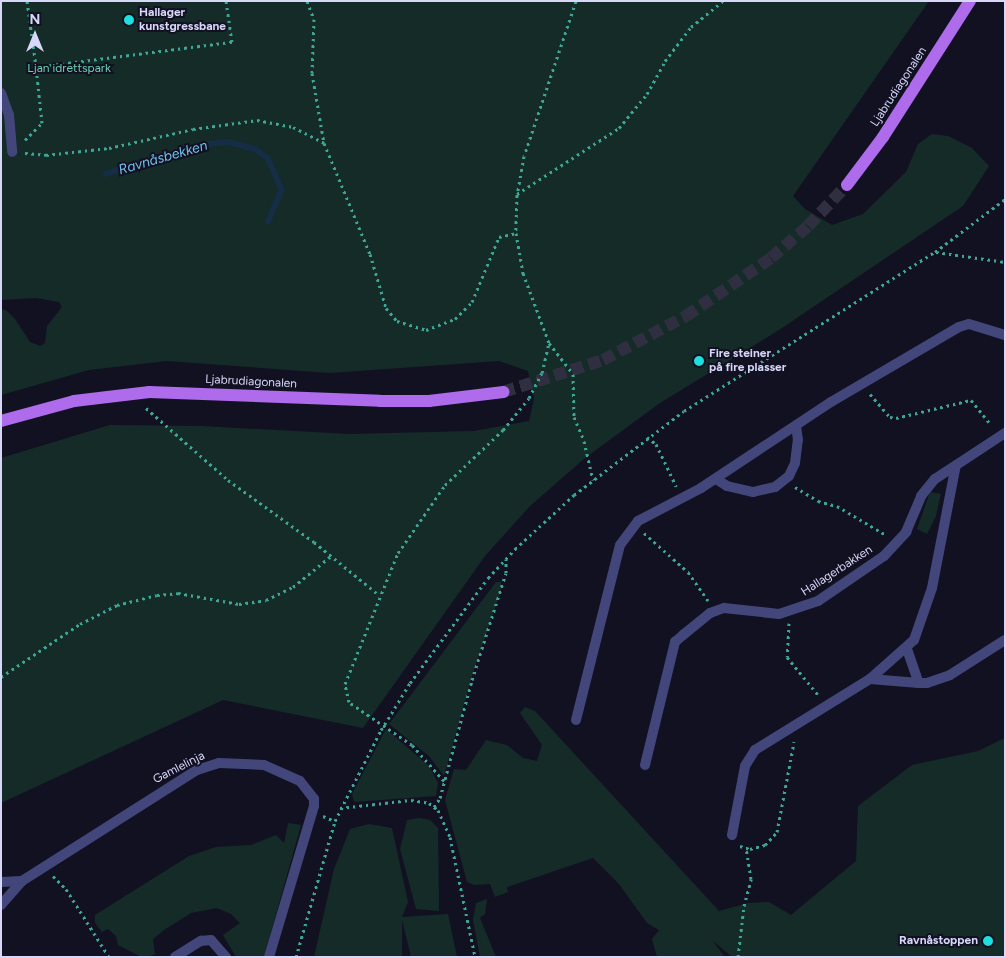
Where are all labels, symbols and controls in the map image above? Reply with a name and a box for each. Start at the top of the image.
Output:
place label: Hallager kunstgressbane [139,6,226,34]
north arrow [10,10,60,60]
text: N [30,11,40,28]
marker: Hallager kunstgressbane [123,14,135,26]
street label: Ljabrudiagonalen [868,44,930,130]
park label: Ljan idrettspark [27,62,111,76]
water label: Ravnåsbekken [117,137,209,179]
place label: Fire steiner på fire plasser [709,347,786,375]
marker: Fire steiner på fire plasser [693,355,705,367]
street label: Ljabrudiagonalen [205,372,297,392]
street label: Hallagerbakken [799,543,875,599]
street label: Gamlelinja [151,749,207,787]
place label: Ravnåstoppen [899,934,978,948]
marker: Ravnåstoppen [982,935,994,947]

